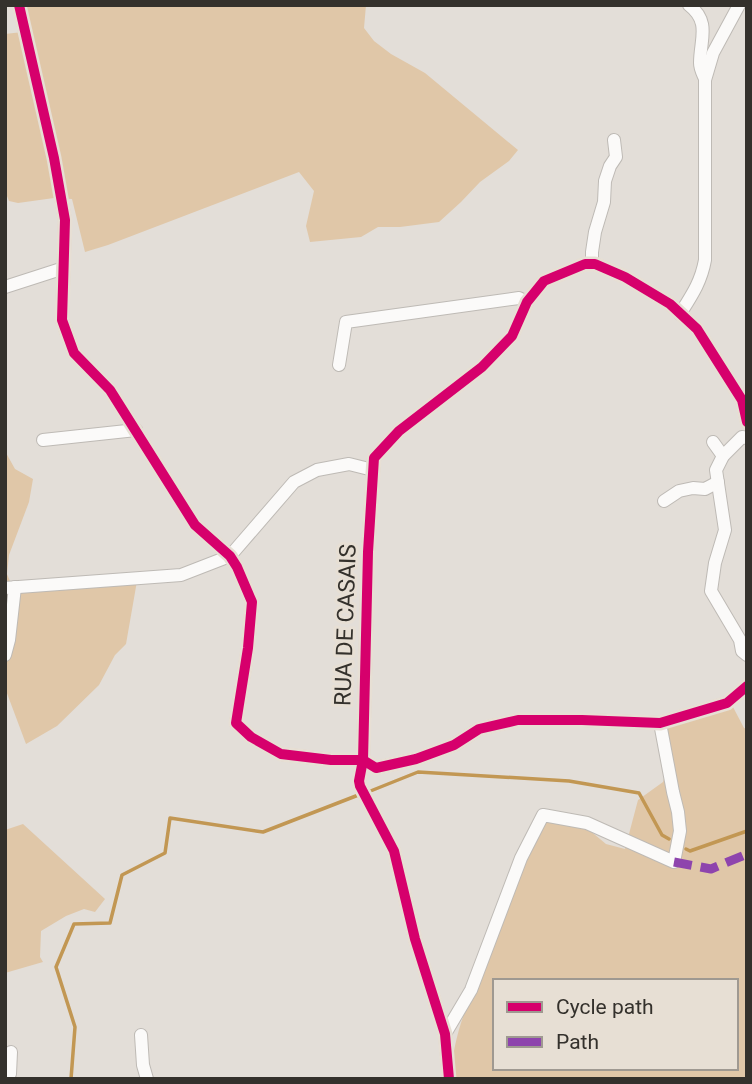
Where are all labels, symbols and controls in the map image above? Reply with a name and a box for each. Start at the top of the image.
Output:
street label: RUA DE CASAIS [329,544,362,706]
legend [493,979,738,1070]
text: Cycle path [556,995,654,1019]
text: Path [556,1030,599,1054]

